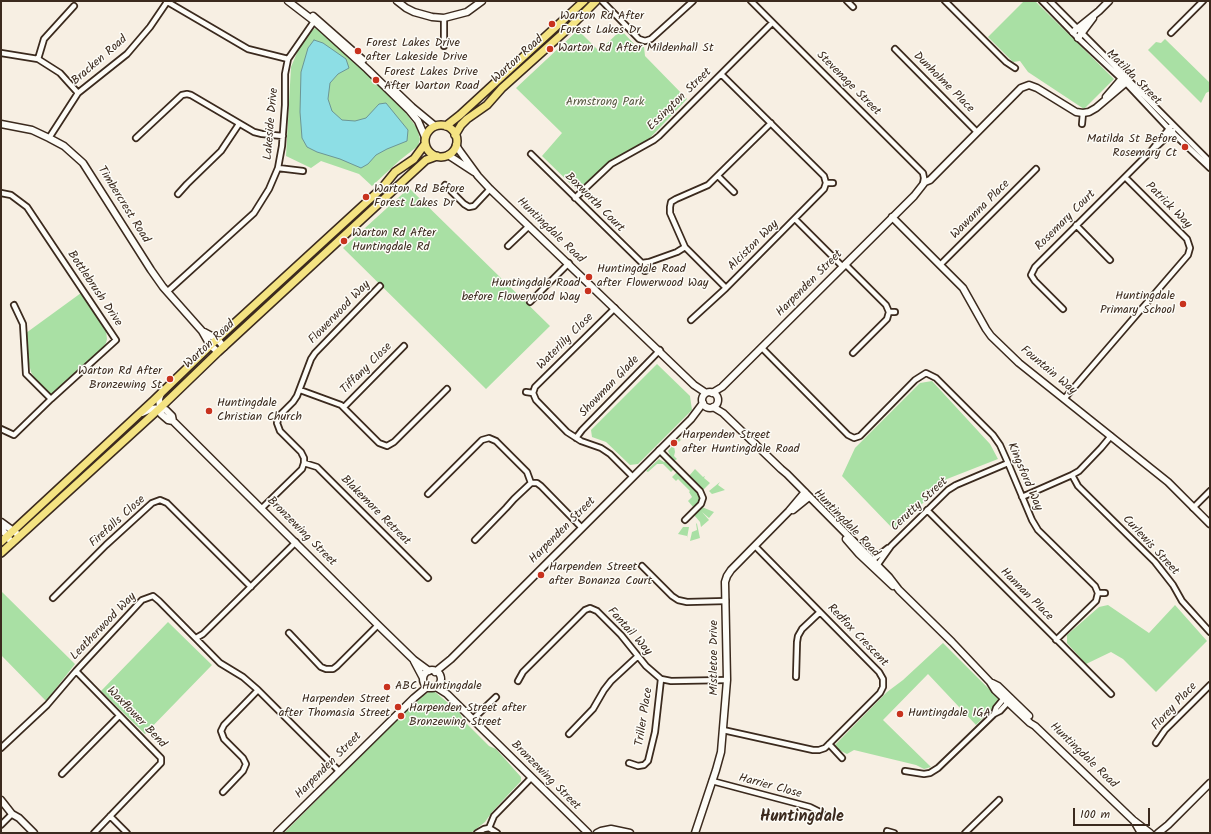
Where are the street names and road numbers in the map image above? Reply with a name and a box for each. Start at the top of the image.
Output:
street label: Bracken Road [69,33,131,89]
street label: Warton Road [489,33,547,87]
street label: Matilda Street [1102,47,1164,109]
street label: Stevenage Street [813,49,883,119]
street label: Dunholme Place [910,50,976,116]
street label: Essington Street [645,66,715,134]
street label: Lakeside Drive [262,87,282,161]
street label: Timbercrest Road [94,164,152,246]
street label: Boxworth Court [561,170,627,236]
street label: Wawanna Place [948,177,1014,243]
street label: Patrick Way [1142,180,1194,232]
street label: Rosemary Court [1033,188,1099,254]
street label: Huntingdale Road [513,195,587,267]
street label: Alciston Way [726,218,782,274]
street label: Bottlebrush Drive [63,248,125,330]
street label: Harpenden Street [774,248,846,320]
street label: Flowerwood Way [306,278,374,348]
street label: Waterlily Close [535,311,597,373]
street label: Warton Road [182,318,238,372]
street label: Tiffany Close [338,340,396,398]
street label: Fountain Way [1017,343,1079,399]
street label: Showman Glade [577,353,643,421]
street label: Kingsford Way [1003,441,1045,513]
street label: Blakemore Retreat [337,473,413,549]
street label: Cerutty Street [889,475,951,535]
street label: Huntingdale Road [810,487,882,561]
street label: Firefalls Close [87,493,149,551]
street label: Bronzewing Street [263,494,339,570]
street label: Harpenden Street [527,495,599,567]
street label: Curlewis Street [1119,513,1181,579]
street label: Hannan Place [996,565,1056,625]
street label: Leatherwood Way [68,590,140,664]
street label: Redfox Crescent [823,602,891,670]
street label: Fantail Way [604,605,654,659]
street label: Mistletoe Drive [708,620,722,696]
street label: Florey Place [1149,680,1201,734]
street label: Waxflower Bend [103,684,169,752]
street label: Triller Place [633,687,657,747]
street label: Huntingdale Road [1046,720,1120,792]
street label: Harpenden Street [293,730,365,802]
street label: Bronzewing Street [507,738,583,814]
street label: Harrier Close [737,772,803,802]

